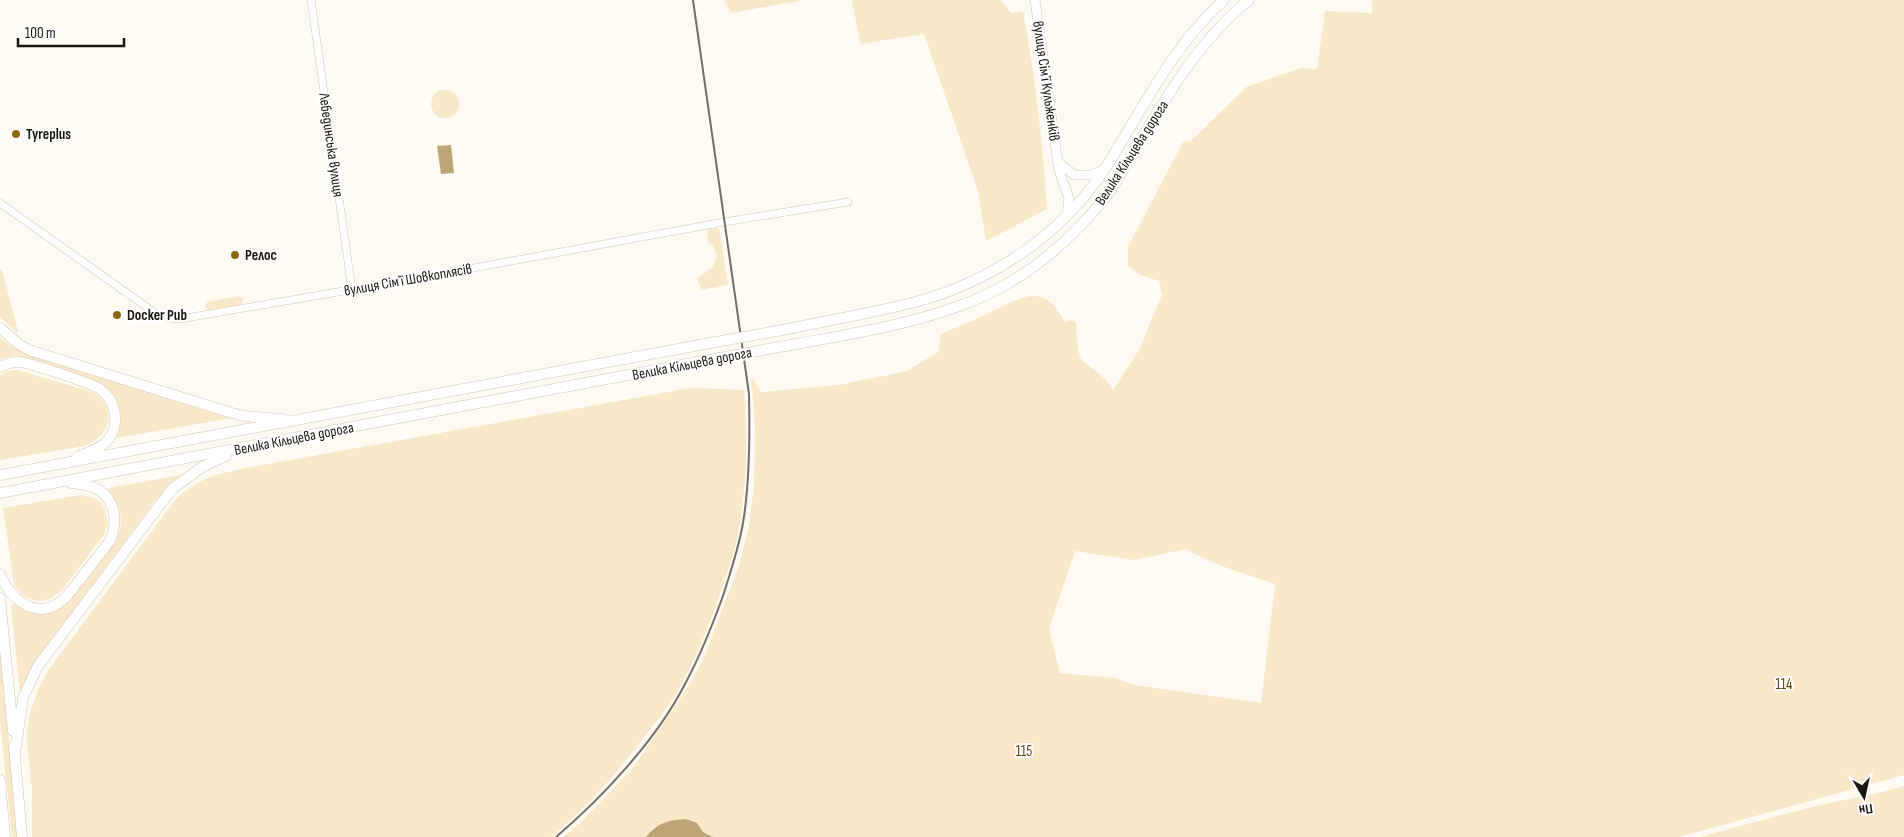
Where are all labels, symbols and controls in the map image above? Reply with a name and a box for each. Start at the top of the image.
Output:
scale bar [18,15,124,47]
street label: вулиця Сімʼї Кульженків [1028,20,1064,142]
text: 100 m [25,24,56,43]
street label: Лебединська вулиця [314,91,348,198]
street label: Велика Кільцева дорога [1091,97,1173,209]
place label: Tyreplus [26,125,71,144]
marker: Tyreplus [10,128,22,140]
place label: Релос [245,246,277,265]
marker: Релос [229,249,241,261]
street label: вулиця Сімʼї Шовкоплясів [342,259,474,301]
place label: Docker Pub [127,306,187,325]
marker: Docker Pub [111,309,123,321]
street label: Велика Кільцева дорога [631,343,754,385]
street label: Велика Кільцева дорога [233,418,356,460]
park label: 114 [1776,675,1792,694]
park label: 115 [1016,742,1032,761]
north arrow [1839,772,1889,822]
text: Пн [1858,800,1874,819]

